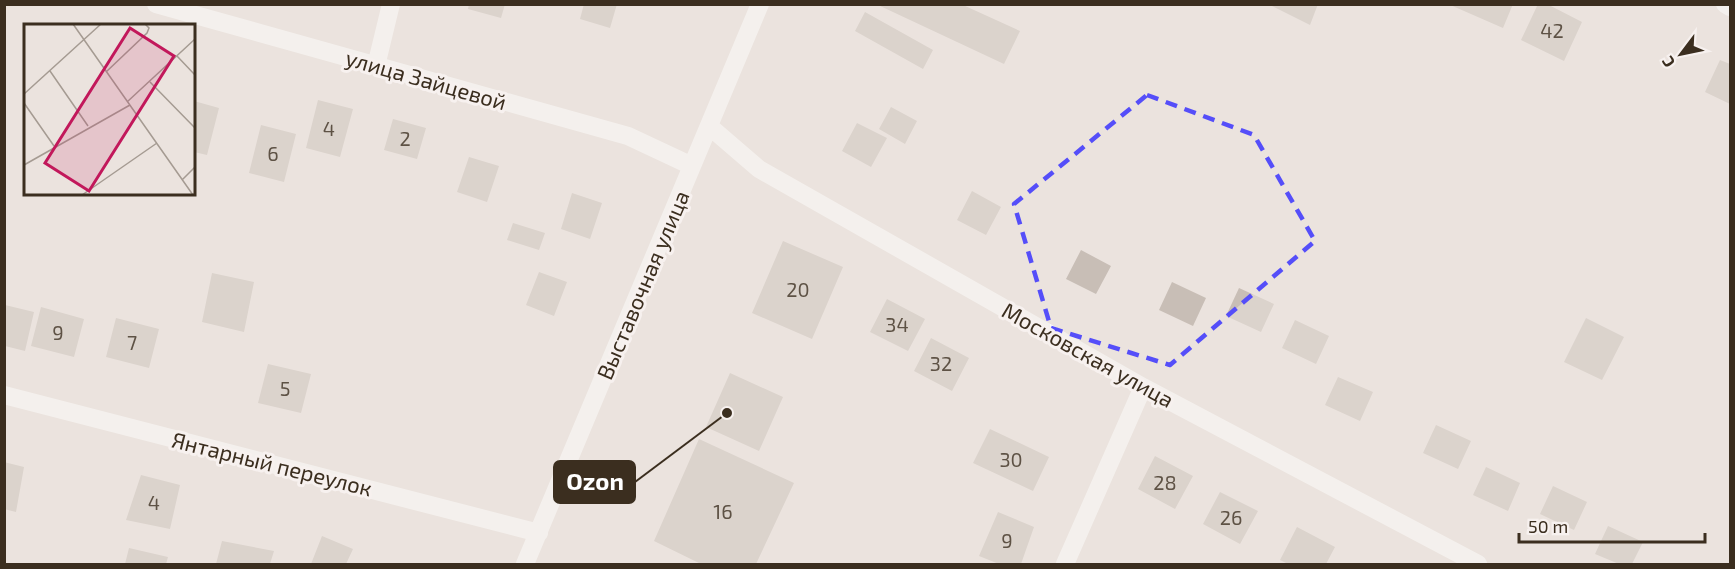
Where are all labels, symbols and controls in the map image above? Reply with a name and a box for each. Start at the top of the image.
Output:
house number: 42 [1540,18,1564,42]
inset map [24,24,195,195]
north arrow [1651,24,1711,84]
street label: улица Зайцевой [343,44,510,115]
text: С [1657,53,1678,71]
house number: 4 [323,116,335,140]
house number: 2 [399,126,411,150]
house number: 6 [267,141,279,165]
street label: Выставочная улица [590,186,695,383]
house number: 20 [786,277,810,301]
street label: Московская улица [998,296,1179,413]
house number: 34 [885,312,909,336]
house number: 9 [52,320,64,344]
house number: 7 [127,330,137,354]
house number: 32 [930,351,952,375]
house number: 5 [280,376,290,400]
street label: Янтарный переулок [169,426,375,502]
house number: 30 [999,447,1023,471]
callout: Ozon [554,461,635,503]
text: Ozon [566,466,624,495]
house number: 28 [1153,470,1177,494]
house number: 4 [148,490,160,514]
house number: 16 [713,499,733,523]
house number: 26 [1220,505,1242,529]
scale bar [1519,506,1705,544]
text: 50 m [1528,515,1568,537]
house number: 9 [1001,528,1013,552]

